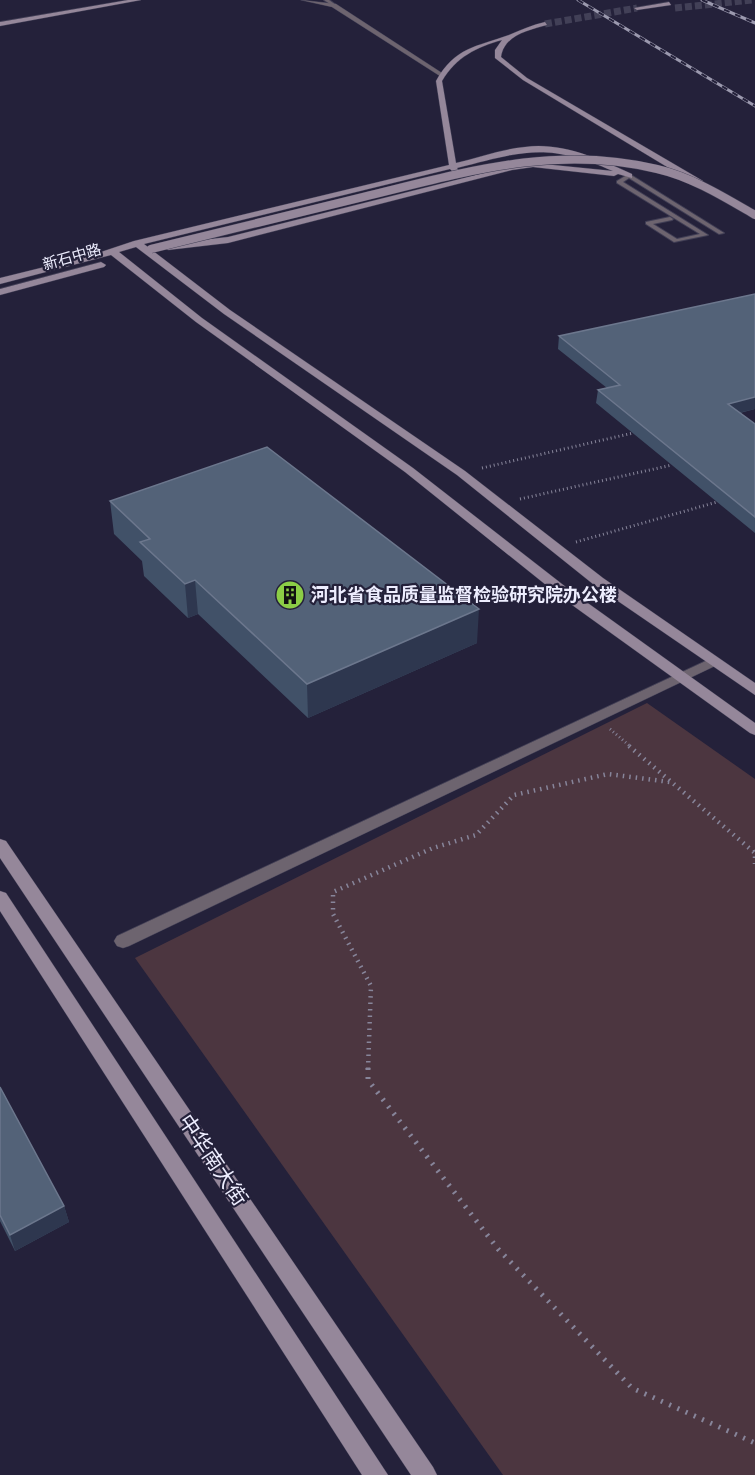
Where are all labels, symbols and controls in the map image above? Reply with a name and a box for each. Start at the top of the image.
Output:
street label: 新石中路 [40,238,104,275]
building icon: 河北省食品质量监督检验研究院办公楼 [274,579,306,611]
place label: 河北省食品质量监督检验研究院办公楼 [311,582,617,606]
street label: 中华南大街 [173,1108,255,1211]

